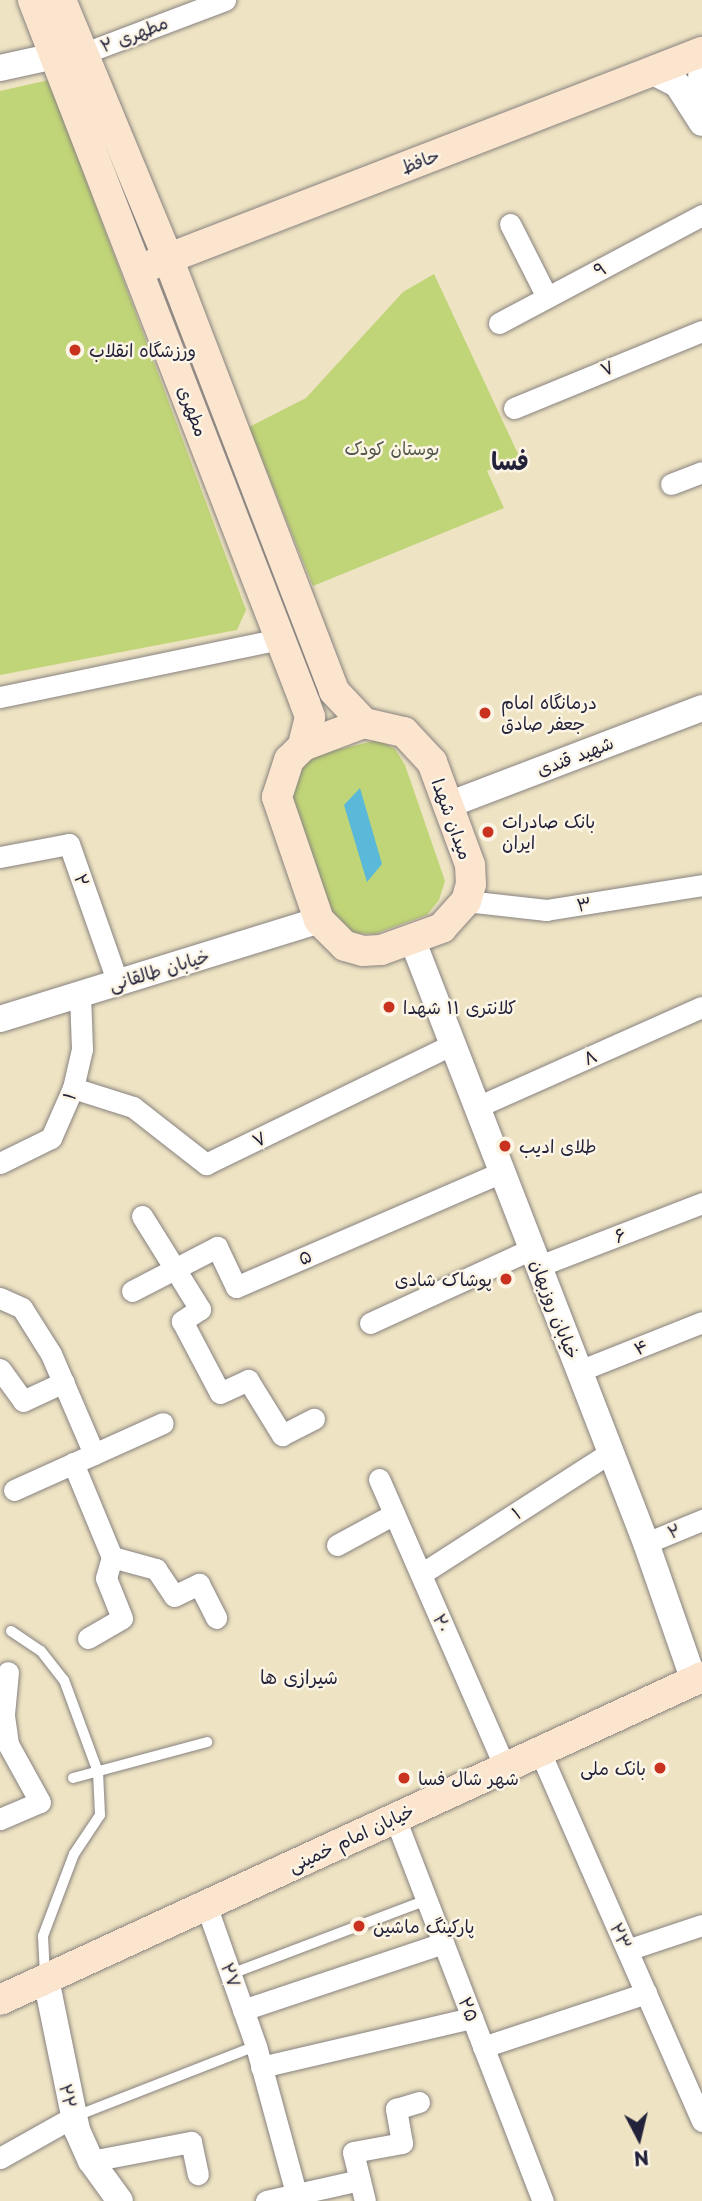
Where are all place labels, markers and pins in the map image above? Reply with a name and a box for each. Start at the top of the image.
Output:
place label: ورزشگاه انقلاب [89,339,196,361]
marker: ورزشگاه انقلاب [67,342,83,358]
place label: درمانگاه امام جعفر صادق [501,692,597,734]
marker: درمانگاه امام جعفر صادق [475,703,495,723]
place label: بانک صادرات ایران [502,811,595,854]
marker: بانک صادرات ایران [480,824,496,840]
place label: کلانتری ۱۱ شهدا [403,996,516,1018]
marker: کلانتری ۱۱ شهدا [381,999,397,1015]
place label: طلای ادیب [519,1135,596,1157]
marker: طلای ادیب [497,1138,513,1154]
place label: پوشاک شادی [395,1268,492,1290]
marker: پوشاک شادی [498,1271,514,1287]
place label: بانک ملی [580,1757,646,1779]
marker: بانک ملی [652,1760,668,1776]
place label: شهر شال فسا [418,1767,519,1789]
marker: شهر شال فسا [396,1770,412,1786]
place label: پارکینگ ماشین [373,1915,475,1937]
marker: پارکینگ ماشین [351,1918,367,1934]

